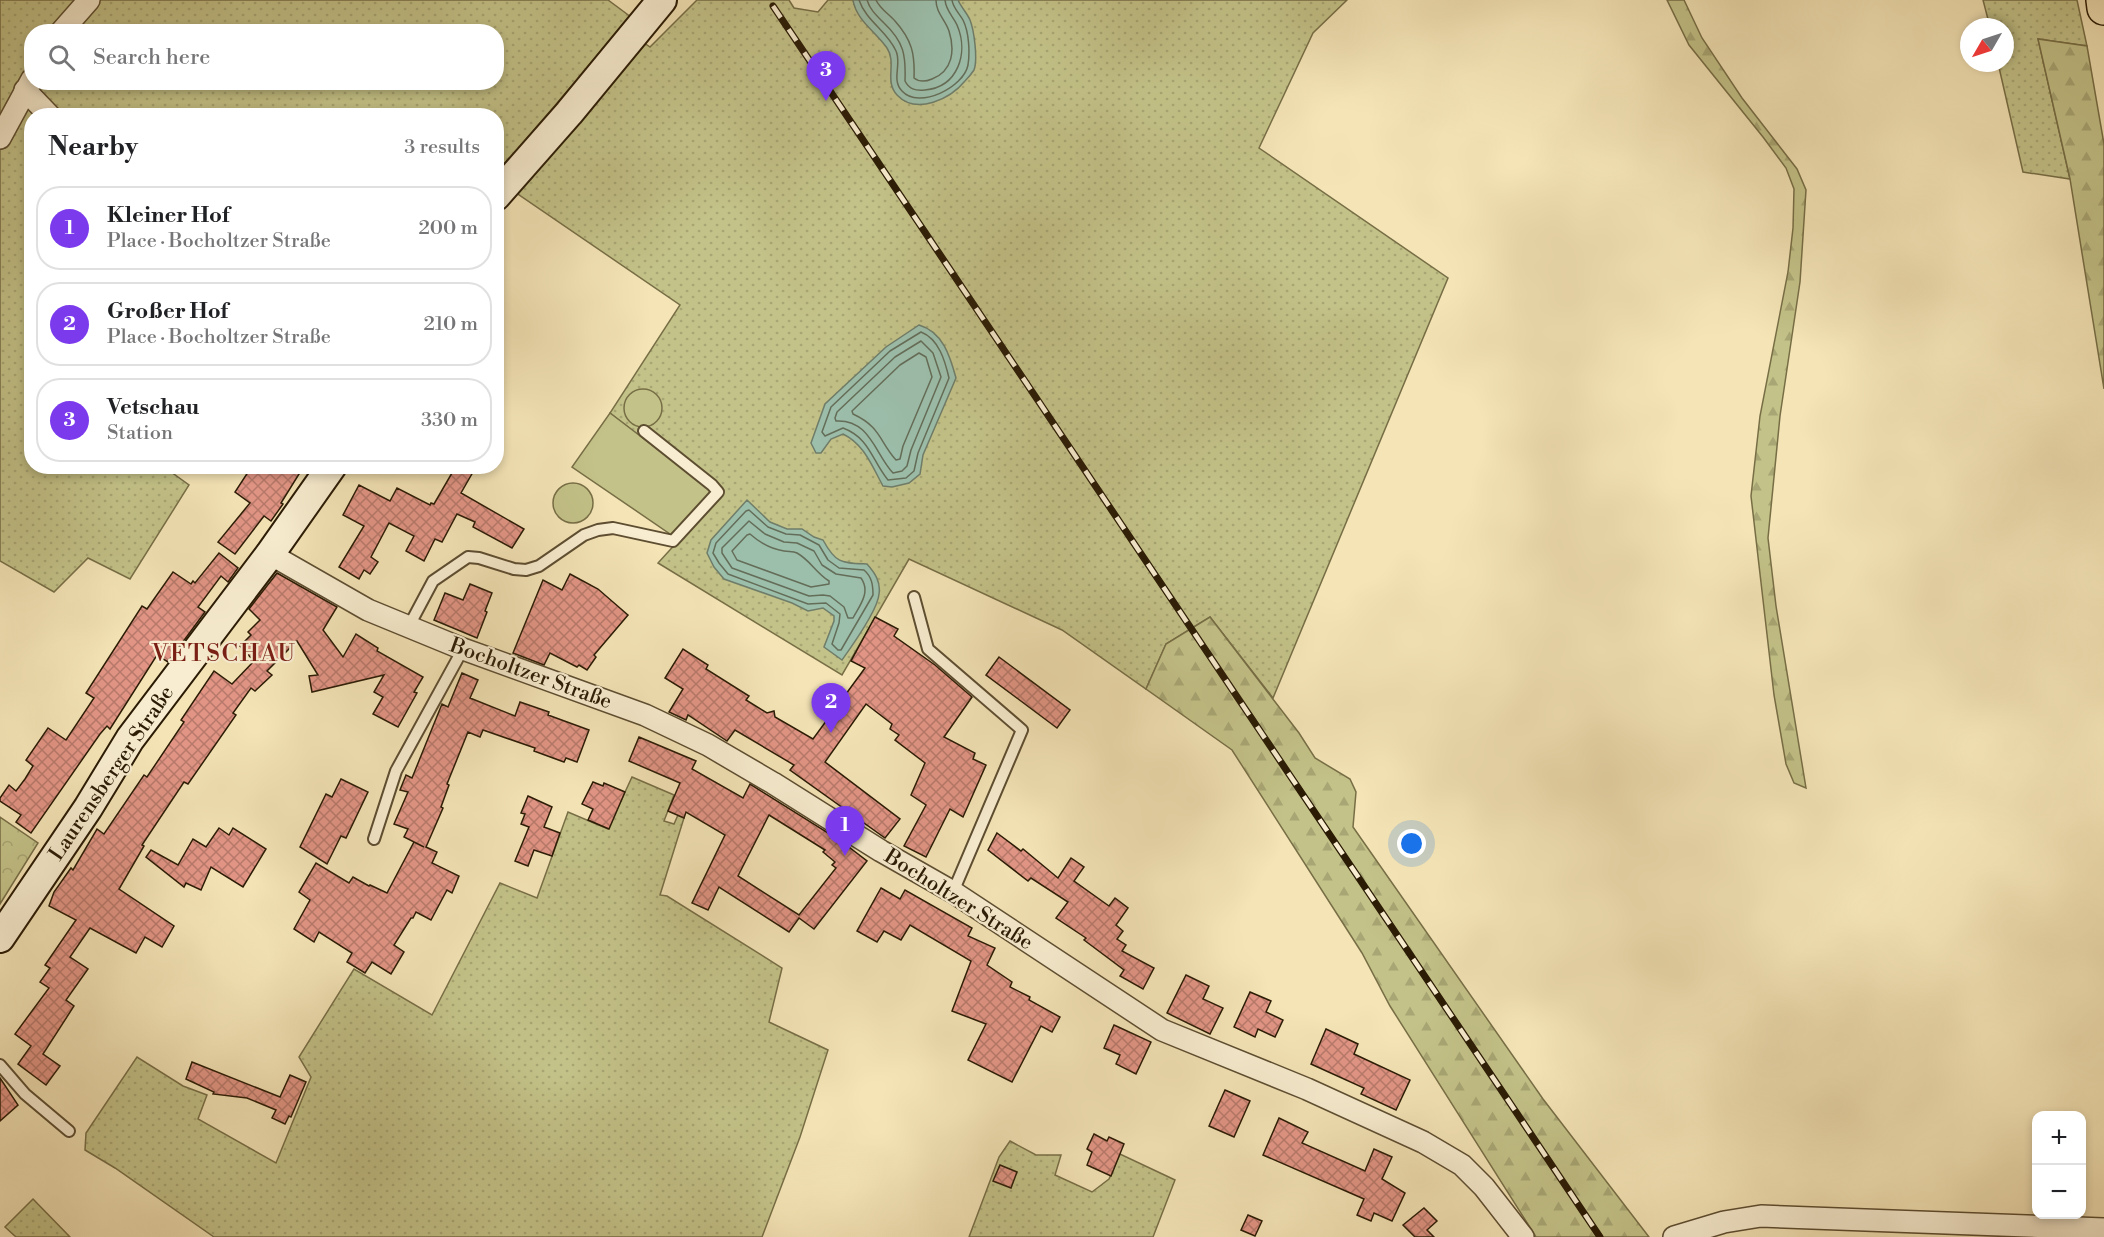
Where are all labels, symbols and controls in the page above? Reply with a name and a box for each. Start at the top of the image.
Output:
north arrow [1960,18,2014,72]
search box [24,24,504,90]
icon: search [45,41,78,74]
text: Search here [93,44,210,71]
pin: 3 [806,51,846,101]
text: Nearby [48,131,138,163]
text: 3 results [404,135,480,160]
text: Kleiner Hof [107,202,229,229]
text: 1 [65,216,74,241]
text: 200 m [418,216,478,241]
text: Place · Bocholtzer Straße [107,229,331,254]
text: Großer Hof [107,298,228,325]
text: 2 [63,312,76,337]
text: 210 m [423,312,478,337]
text: Place · Bocholtzer Straße [107,325,331,350]
text: Vetschau [107,394,199,421]
text: 3 [63,408,76,433]
text: 330 m [421,408,478,433]
text: Station [107,421,173,446]
street label: Bocholtzer Straße [445,632,615,715]
district label: VETSCHAU [150,639,297,669]
street label: Laurensberger Straße [44,681,180,866]
pin: 2 [812,684,850,733]
pin: 1 [826,806,864,856]
your location [1397,829,1426,858]
street label: Bocholtzer Straße [878,843,1038,956]
map controls [2032,1111,2086,1219]
button: + [2032,1111,2086,1165]
button: − [2032,1165,2086,1219]

